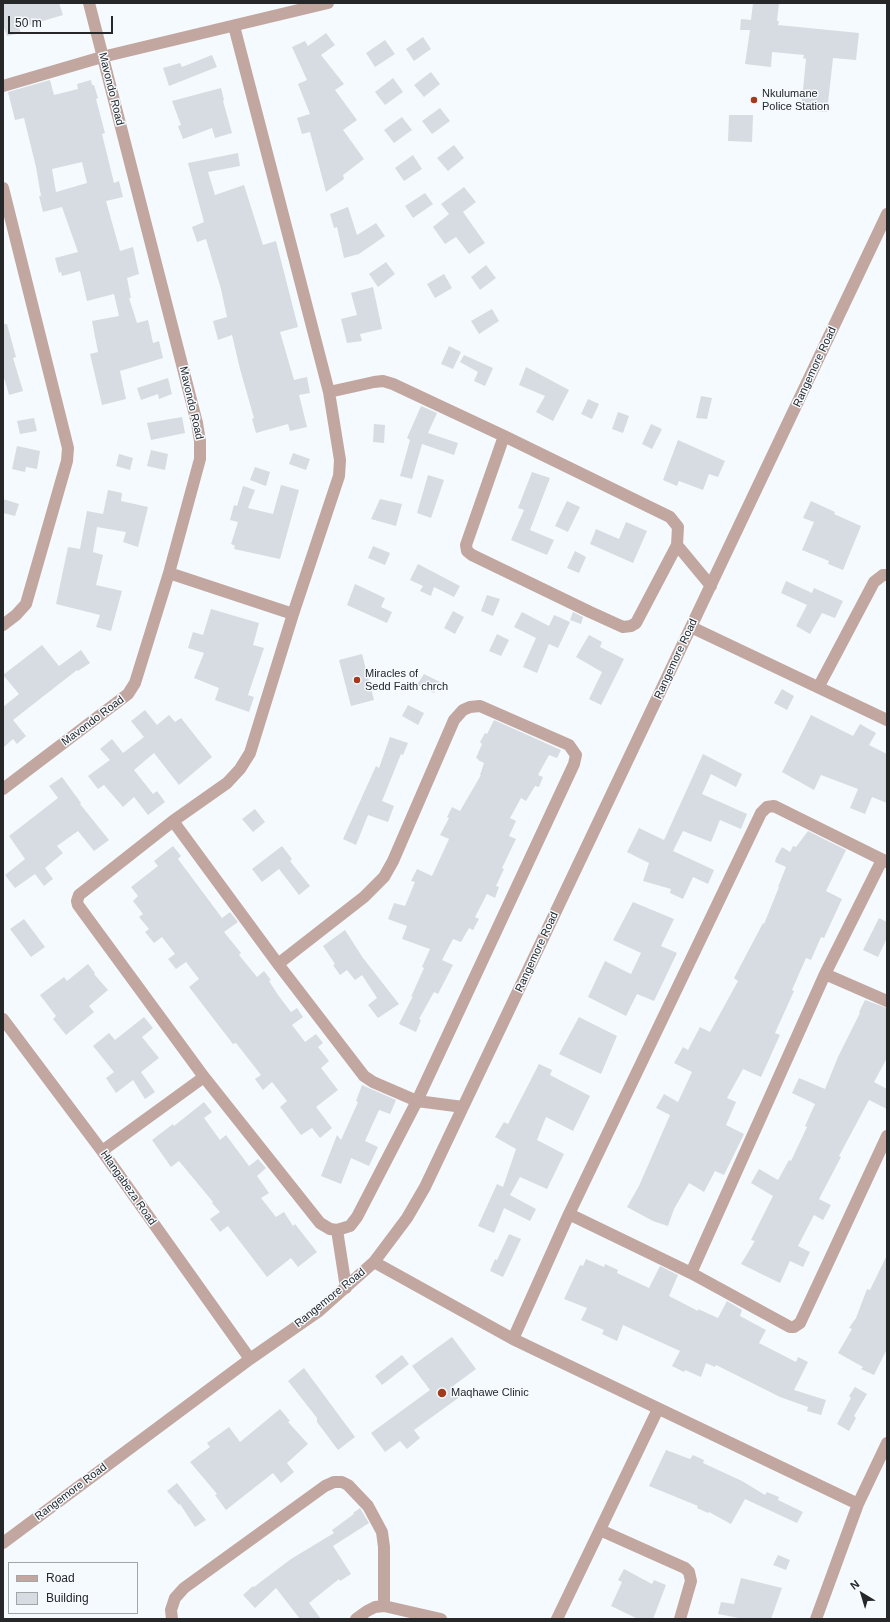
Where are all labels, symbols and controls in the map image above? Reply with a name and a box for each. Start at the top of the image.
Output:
scale bar [10,8,115,34]
text: 50 m [15,16,42,30]
street label: Mavondo Road [96,51,126,127]
place label: Nkulumane Police Station [762,87,829,113]
marker: Nkulumane Police Station [749,95,759,105]
street label: Rangemore Road [791,325,839,409]
street label: Mavondo Road [176,365,206,441]
street label: Rangemore Road [652,617,700,701]
place label: Miracles of Sedd Faith chrch [365,667,448,693]
marker: Miracles of Sedd Faith chrch [352,675,362,685]
street label: Mavondo Road [59,693,127,749]
street label: Rangemore Road [513,910,561,994]
street label: Hlangabeza Road [97,1148,159,1228]
street label: Rangemore Road [292,1266,368,1330]
place label: Maqhawe Clinic [451,1386,529,1400]
marker: Maqhawe Clinic [436,1387,448,1399]
street label: Rangemore Road [32,1461,110,1523]
legend [8,1562,138,1614]
text: Road [46,1571,75,1585]
north arrow [842,1574,882,1614]
text: N [848,1577,861,1592]
text: Building [46,1591,89,1605]

